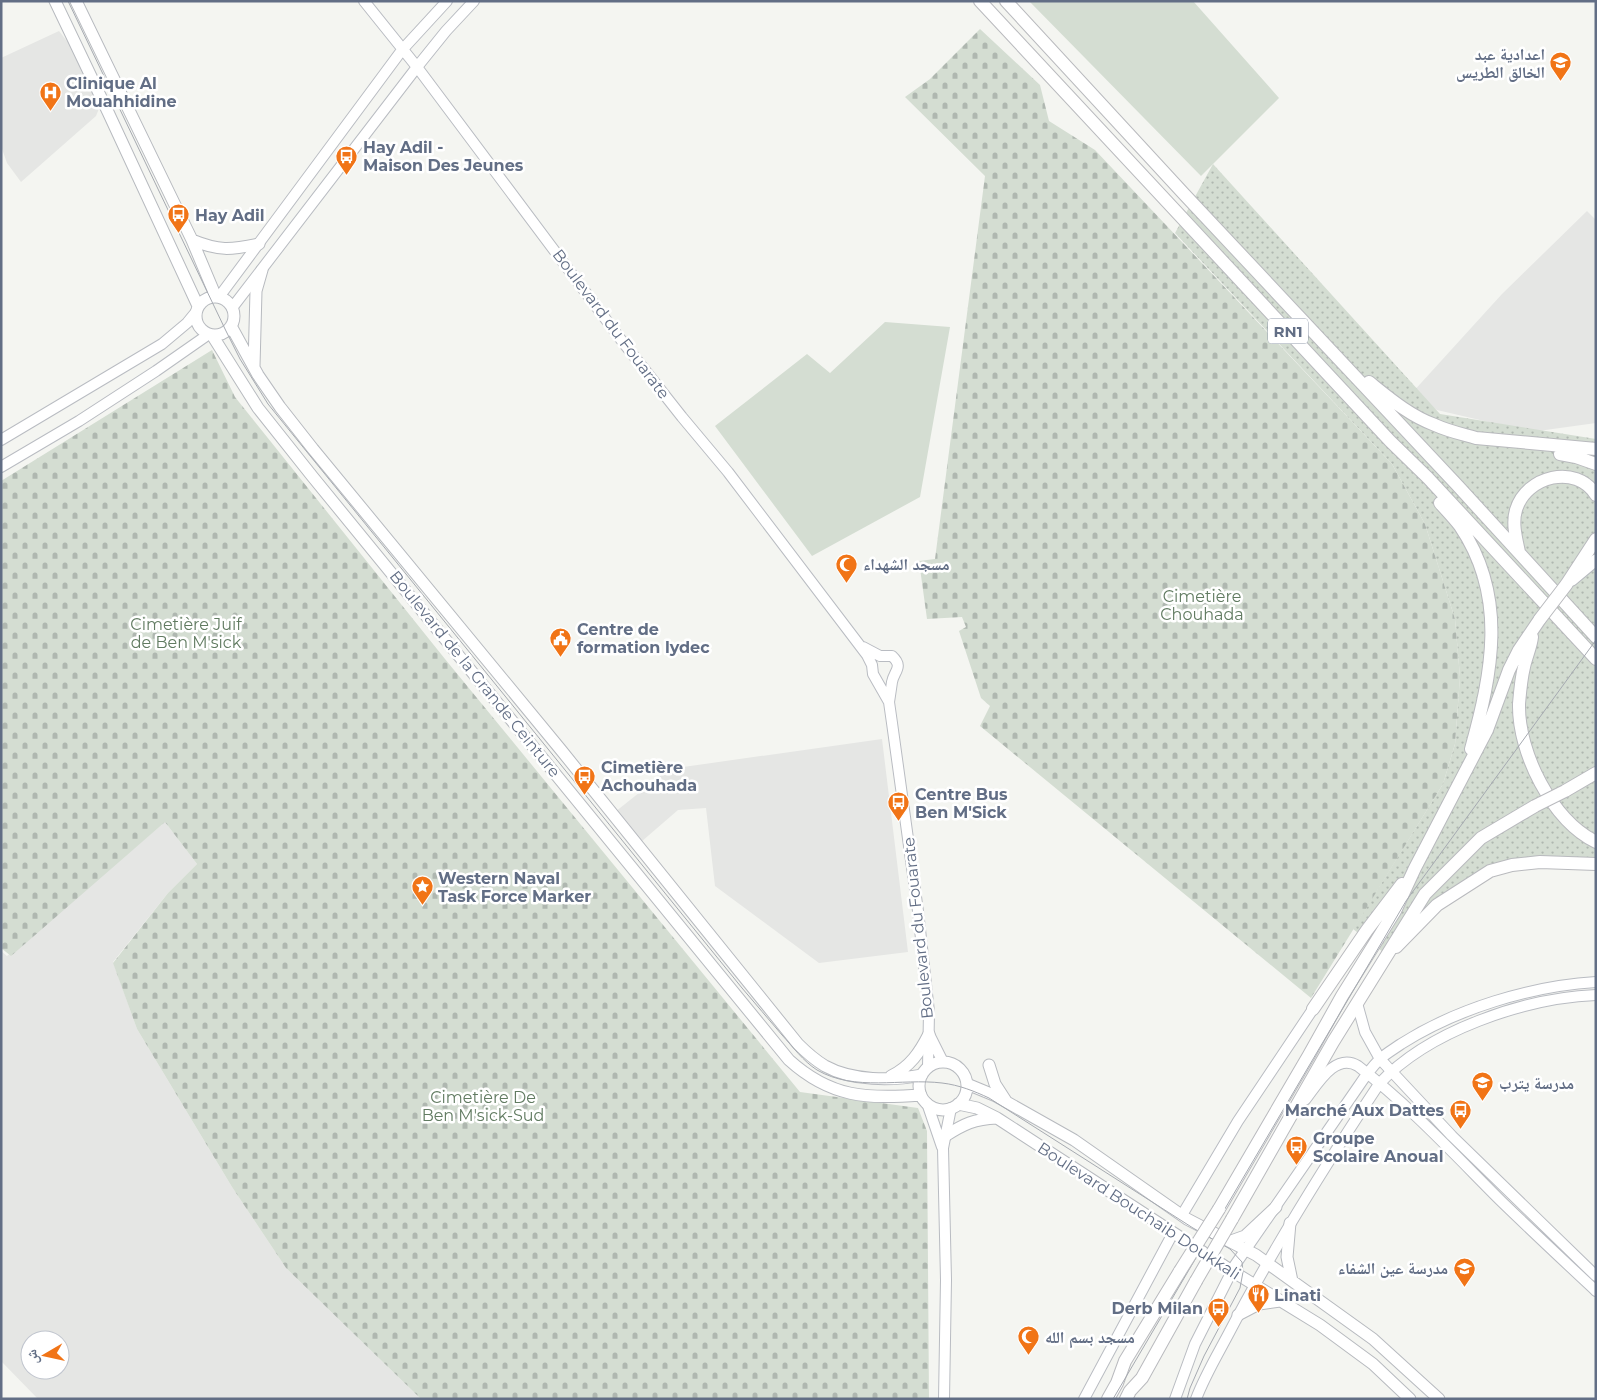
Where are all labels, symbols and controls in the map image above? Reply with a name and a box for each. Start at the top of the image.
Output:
place label: اعدادية عبد الخالق الطريس [1456,45,1545,82]
school or university icon: اعدادية عبد الخالق الطريس [1549,51,1573,82]
place label: Clinique Al Mouahhidine [66,74,177,111]
hospital icon: Clinique Al Mouahhidine [38,80,62,111]
place label: Hay Adil - Maison Des Jeunes [363,138,524,175]
bus stop icon: Hay Adil - Maison Des Jeunes [335,144,359,175]
bus stop icon: Hay Adil [167,203,191,234]
place label: Hay Adil [195,206,265,225]
street label: Boulevard du Fouarate [548,245,674,403]
road number: RN1 [1268,318,1308,344]
mosque icon: مسجد الشهداء [835,552,859,583]
place label: مسجد الشهداء [863,555,950,574]
street label: Boulevard de la Grande Ceinture [386,567,564,781]
park label: Cimetière Chouhada [1160,587,1244,624]
park label: Cimetière Juif de Ben M'sick [130,615,242,652]
place label: Centre de formation lydec [577,620,710,657]
public building icon: Centre de formation lydec [549,626,573,657]
place label: Cimetière Achouhada [600,758,697,795]
bus stop icon: Cimetière Achouhada [573,764,597,795]
place label: Centre Bus Ben M'Sick [915,785,1008,822]
bus stop icon: Centre Bus Ben M'Sick [887,791,911,822]
street label: Boulevard du Fouarate [899,836,937,1020]
place label: Western Naval Task Force Marker [438,869,591,906]
place icon: Western Naval Task Force Marker [410,875,434,906]
school or university icon: مدرسة يترب [1471,1071,1495,1102]
place label: مدرسة يترب [1499,1074,1574,1093]
park label: Cimetière De Ben M'sick-Sud [422,1088,544,1125]
bus stop icon: Marché Aux Dattes [1448,1098,1472,1129]
place label: Marché Aux Dattes [1285,1101,1444,1120]
place label: Groupe Scolaire Anoual [1313,1129,1443,1166]
bus stop icon: Groupe Scolaire Anoual [1285,1135,1309,1166]
street label: Boulevard Bouchaib Doukkali [1034,1138,1244,1284]
school or university icon: مدرسة عين الشفاء [1452,1256,1476,1287]
place label: مدرسة عين الشفاء [1338,1259,1448,1278]
restaurant icon: Linati [1246,1283,1270,1314]
place label: Linati [1274,1286,1321,1305]
bus stop icon: Derb Milan [1207,1296,1231,1327]
place label: Derb Milan [1111,1299,1203,1318]
mosque icon: مسجد بسم الله [1017,1325,1041,1356]
place label: مسجد بسم الله [1045,1328,1135,1349]
north arrow [20,1330,70,1380]
text: ش [22,1348,42,1366]

